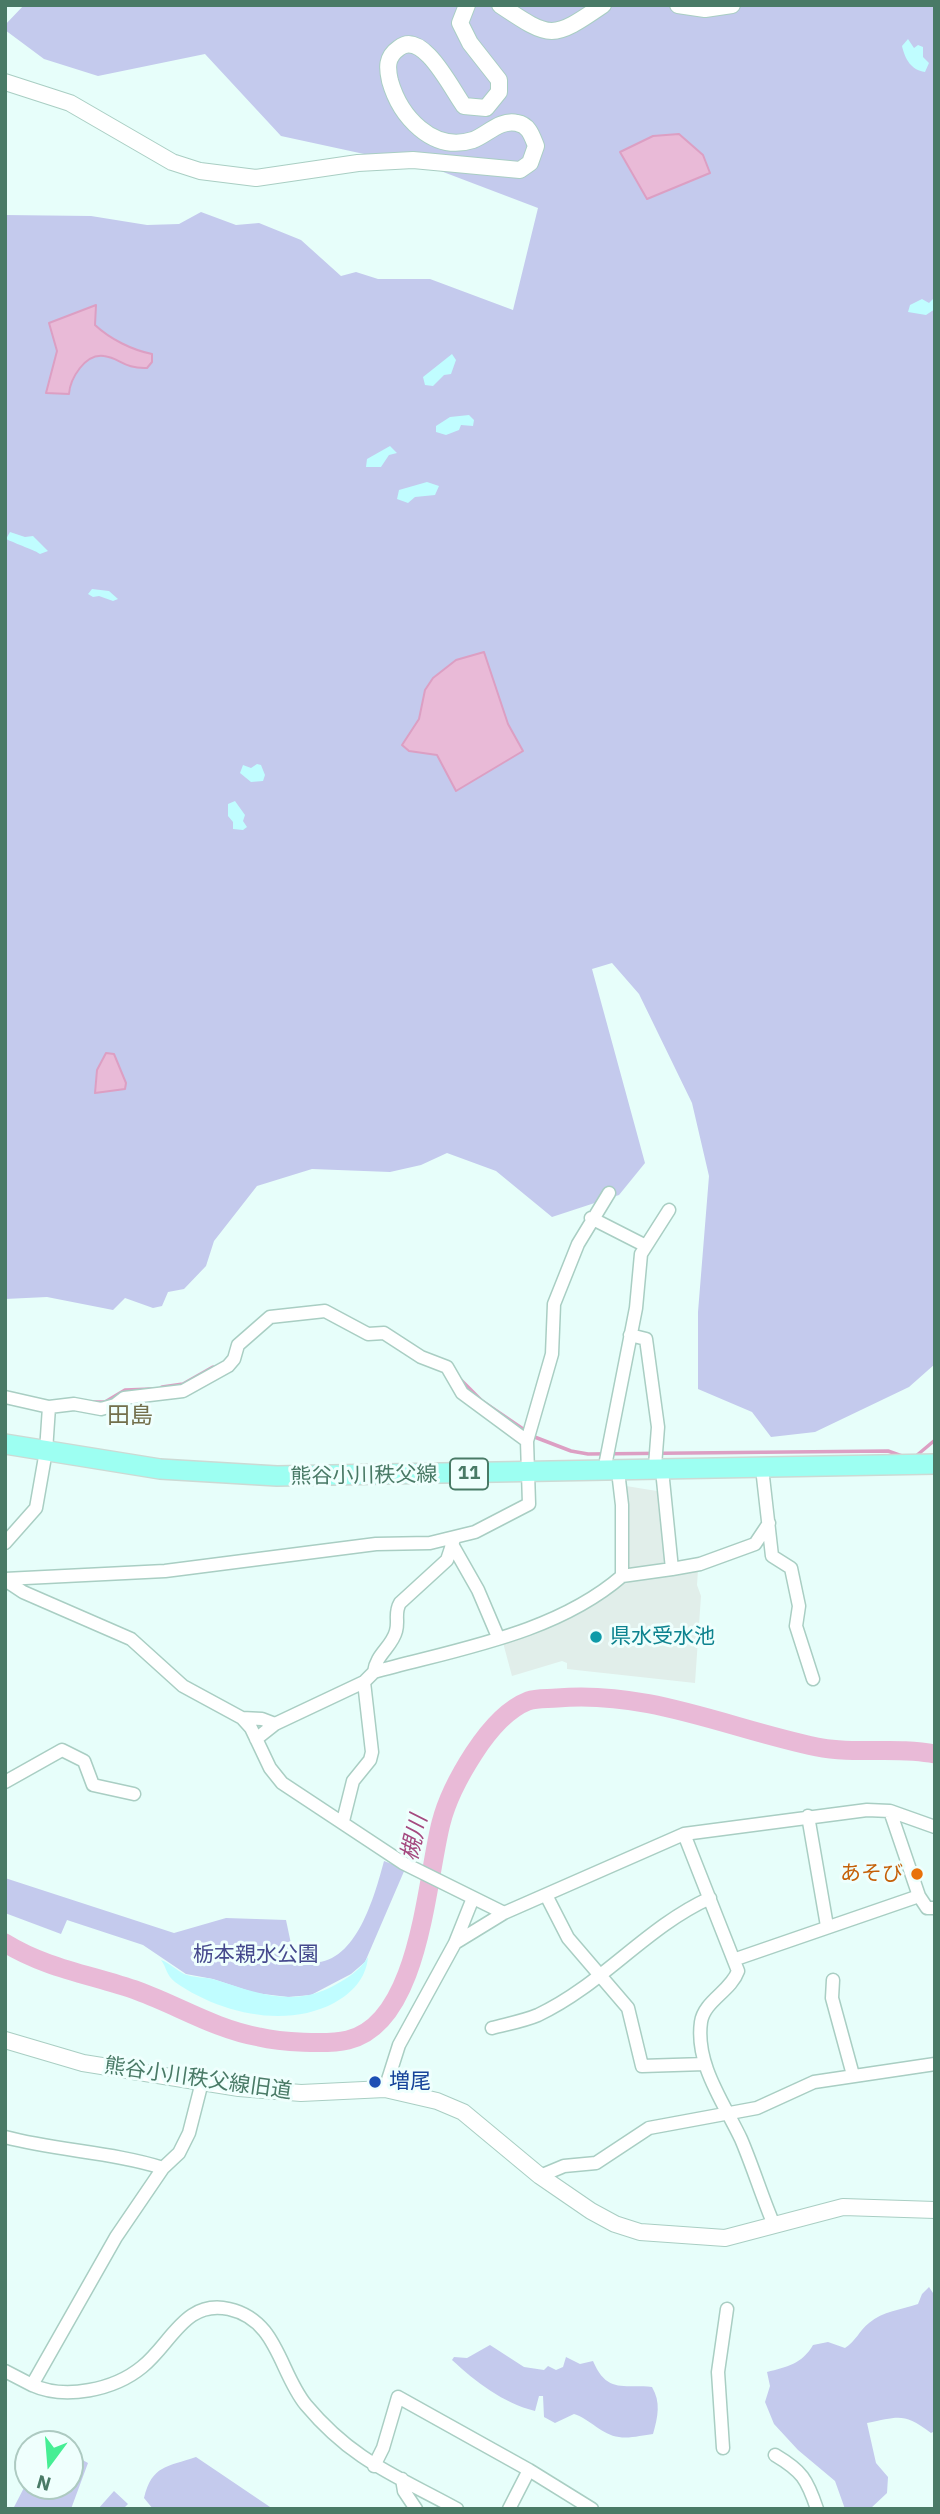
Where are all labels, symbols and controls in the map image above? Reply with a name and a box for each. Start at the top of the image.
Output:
district label: 田島 [107,1402,153,1430]
road number: 11 [450,1458,488,1490]
street label: 熊谷小川秩父線 [290,1462,438,1490]
place label: 県水受水池 [610,1624,715,1650]
marker: 県水受水池 [588,1629,604,1645]
water label: 槻川 [396,1812,434,1864]
place label: あそび [840,1861,903,1887]
marker: あそび [909,1866,925,1882]
park label: 栃本親水公園 [193,1942,319,1968]
street label: 熊谷小川秩父線旧道 [103,2053,293,2105]
place label: 増尾 [389,2069,431,2095]
marker: 増尾 [367,2074,383,2090]
north arrow [14,2430,84,2500]
text: N [34,2470,54,2497]

